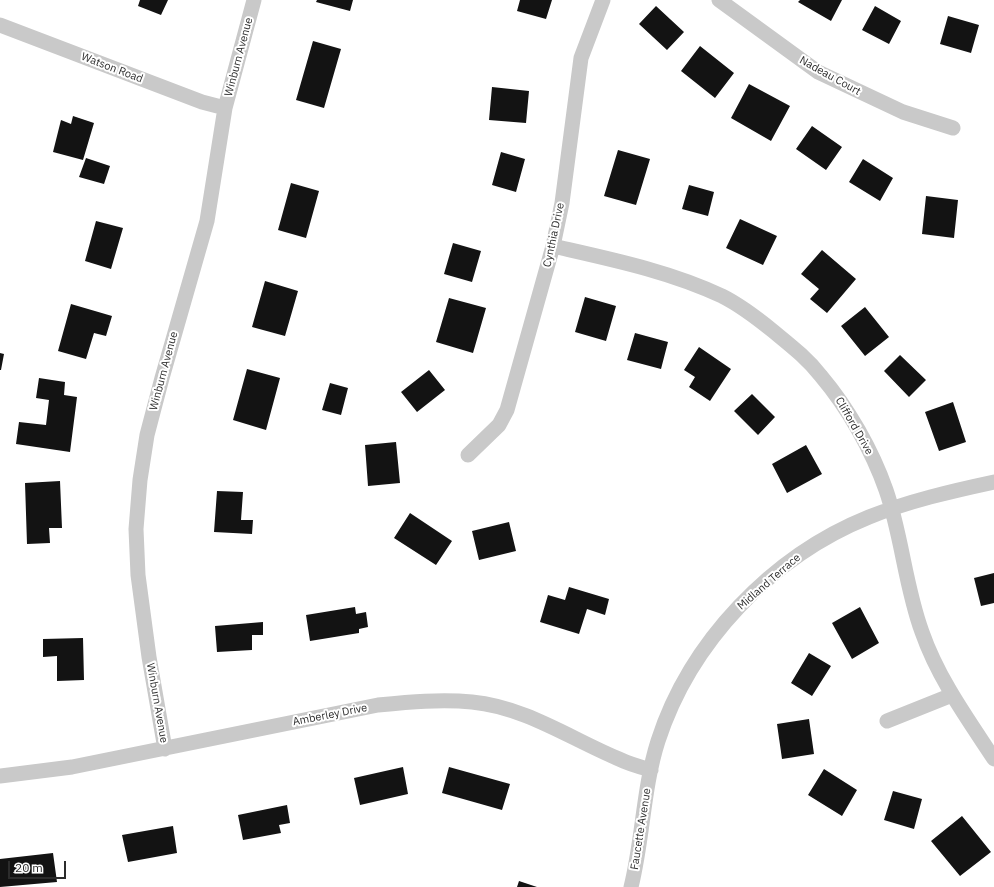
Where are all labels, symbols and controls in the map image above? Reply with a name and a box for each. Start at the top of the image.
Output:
street label: Winburn Avenue [222,16,256,98]
street label: Watson Road [79,50,145,86]
street label: Nadeau Court [797,54,863,98]
street label: Cynthia Drive [541,202,567,268]
street label: Winburn Avenue [147,330,181,412]
street label: Clifford Drive [832,395,876,457]
street label: Midland Terrace [735,551,803,613]
street label: Winburn Avenue [143,662,171,744]
street label: Amberley Drive [292,701,368,729]
street label: Faucette Avenue [628,787,654,871]
scale bar [10,853,68,879]
text: 20 m [15,860,43,875]

